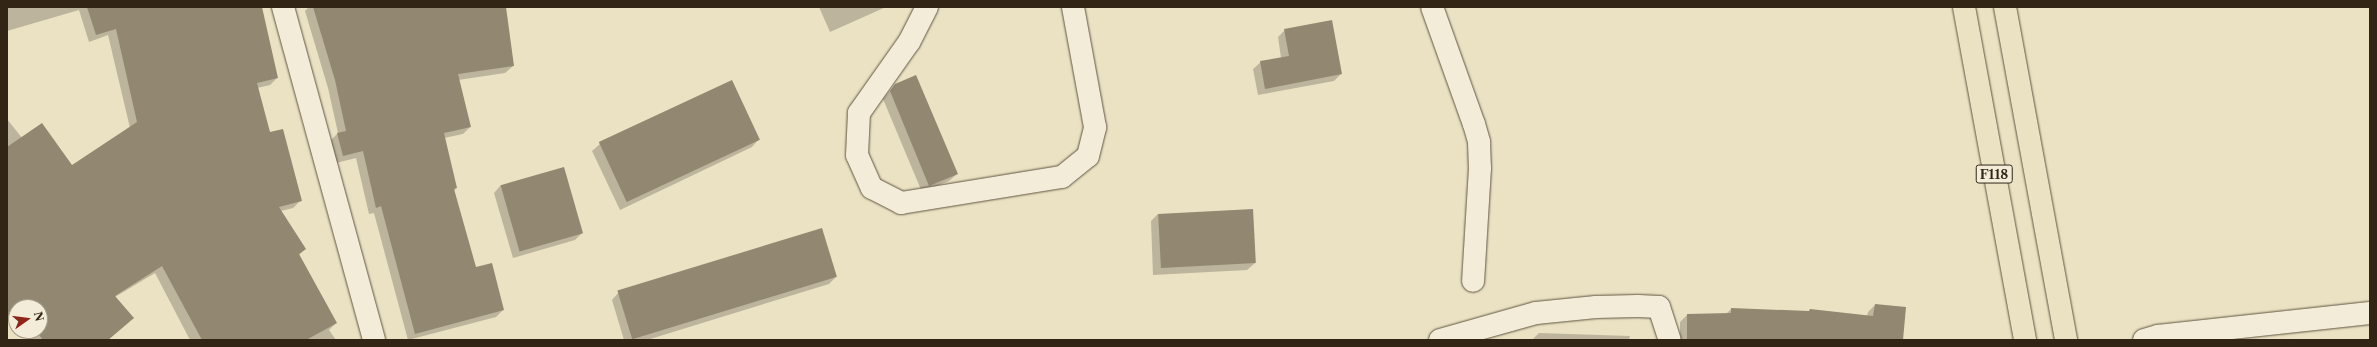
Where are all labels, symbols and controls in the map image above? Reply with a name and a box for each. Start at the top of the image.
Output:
road number: F118 [1975,163,2013,185]
north arrow [8,299,48,339]
text: N [31,310,47,323]

